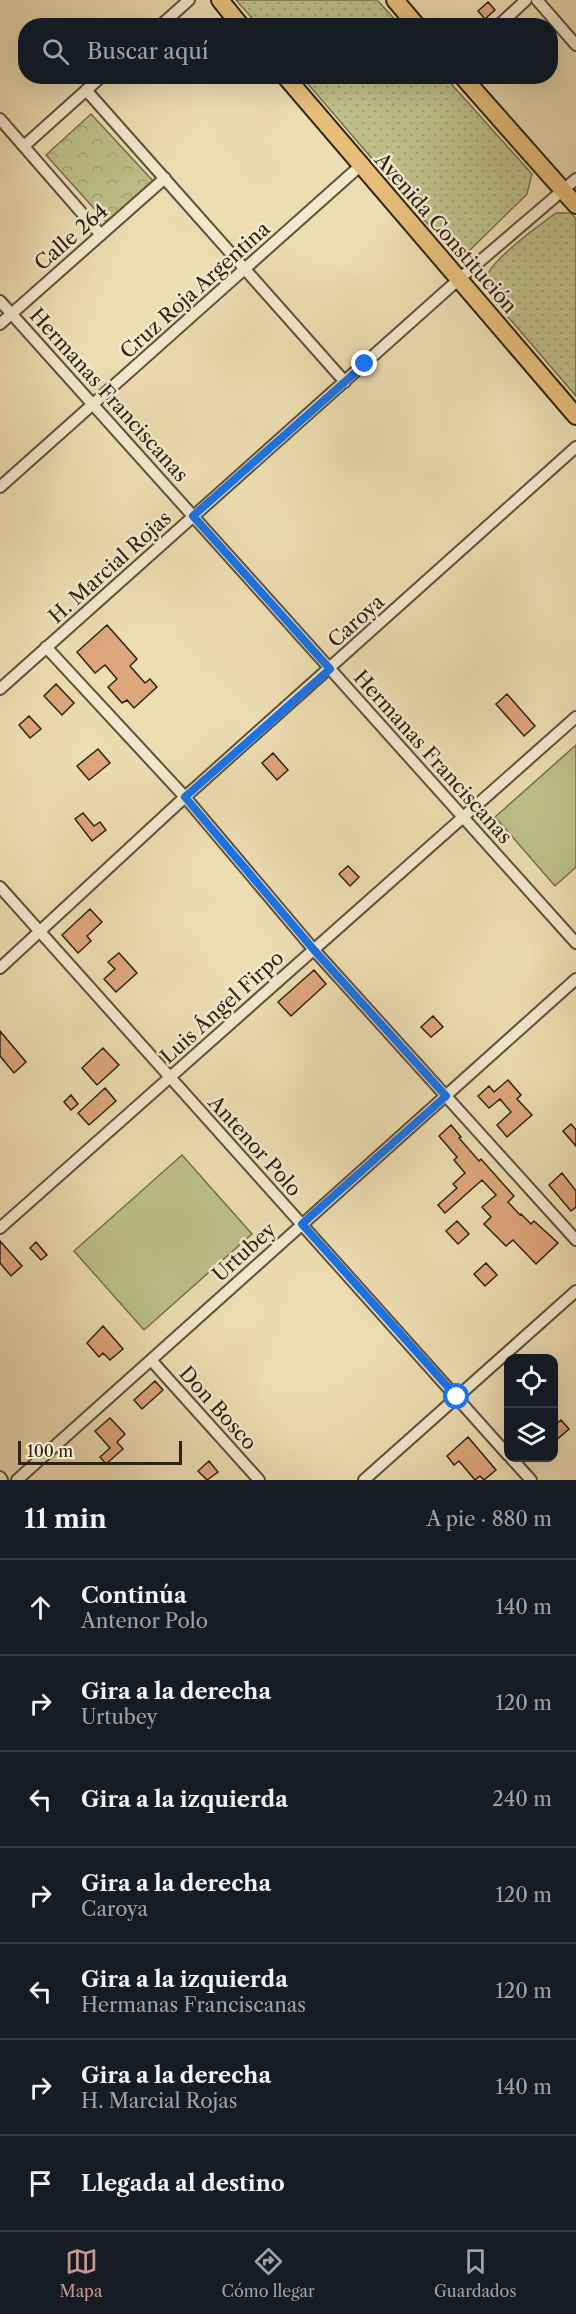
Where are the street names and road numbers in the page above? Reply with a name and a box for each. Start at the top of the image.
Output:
street label: Avenida Constitución [369,147,522,318]
street label: Calle 264 [29,199,113,275]
street label: Cruz Roja Argentina [115,216,275,363]
street label: Hermanas Franciscanas [25,303,193,487]
street label: H. Marcial Rojas [44,506,176,628]
street label: Caroya [323,589,389,652]
street label: Hermanas Franciscanas [349,665,517,849]
street label: Luis Ángel Firpo [155,945,288,1068]
street label: Antenor Polo [203,1090,306,1201]
street label: Urtubey [207,1217,281,1287]
street label: Don Bosco [174,1361,262,1455]

